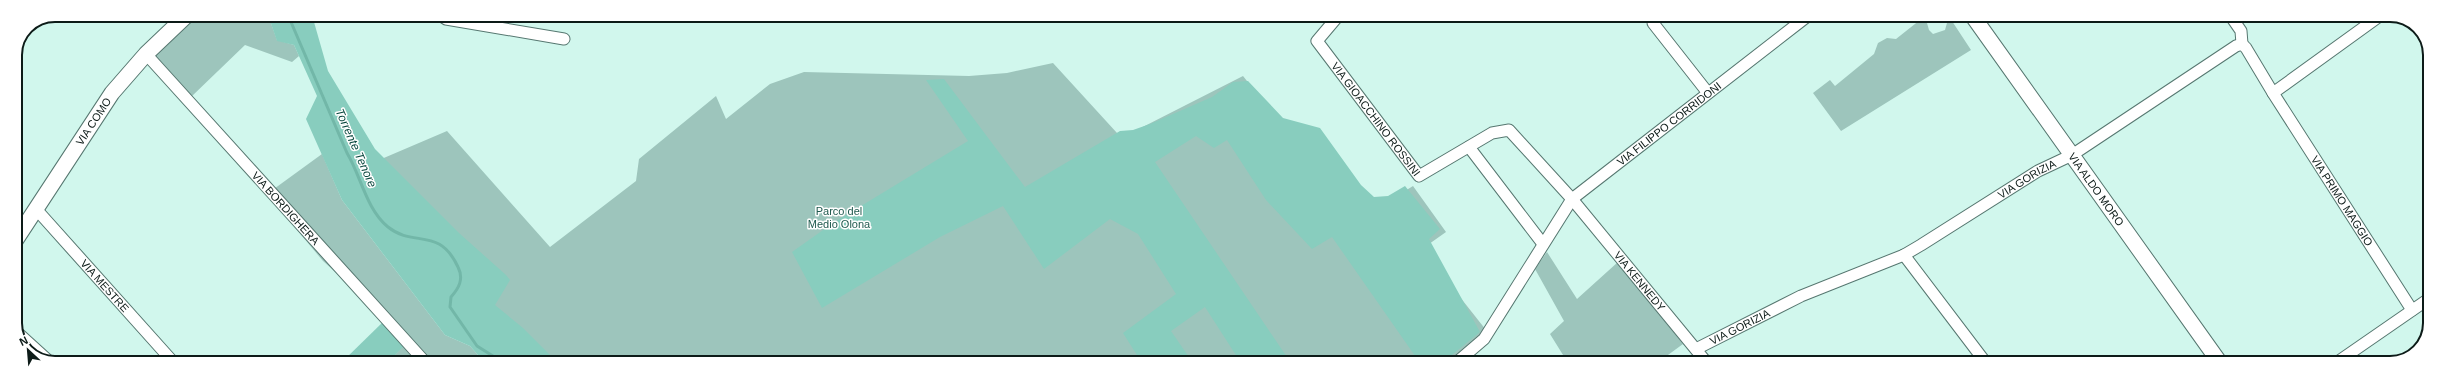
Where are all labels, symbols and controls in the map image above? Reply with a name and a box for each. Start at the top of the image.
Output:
street label: VIA GIOACCHINO ROSSINI [1329,60,1423,178]
street label: VIA FILIPPO CORRIDONI [1615,80,1723,168]
street label: VIA COMO [73,95,114,147]
water label: Torrente Tenore [332,107,380,190]
street label: VIA ALDO MORO [2066,150,2127,228]
street label: VIA PRIMO MAGGIO [2309,153,2376,248]
street label: VIA GORIZIA [1996,157,2058,201]
street label: VIA BORDIGHERA [250,169,322,248]
park label: Parco del Medio Olona [808,205,871,230]
street label: VIA KENNEDY [1612,249,1668,314]
street label: VIA MESTRE [78,257,131,314]
street label: VIA GORIZIA [1708,307,1772,347]
north arrow [8,330,48,370]
text: N [17,334,30,348]

